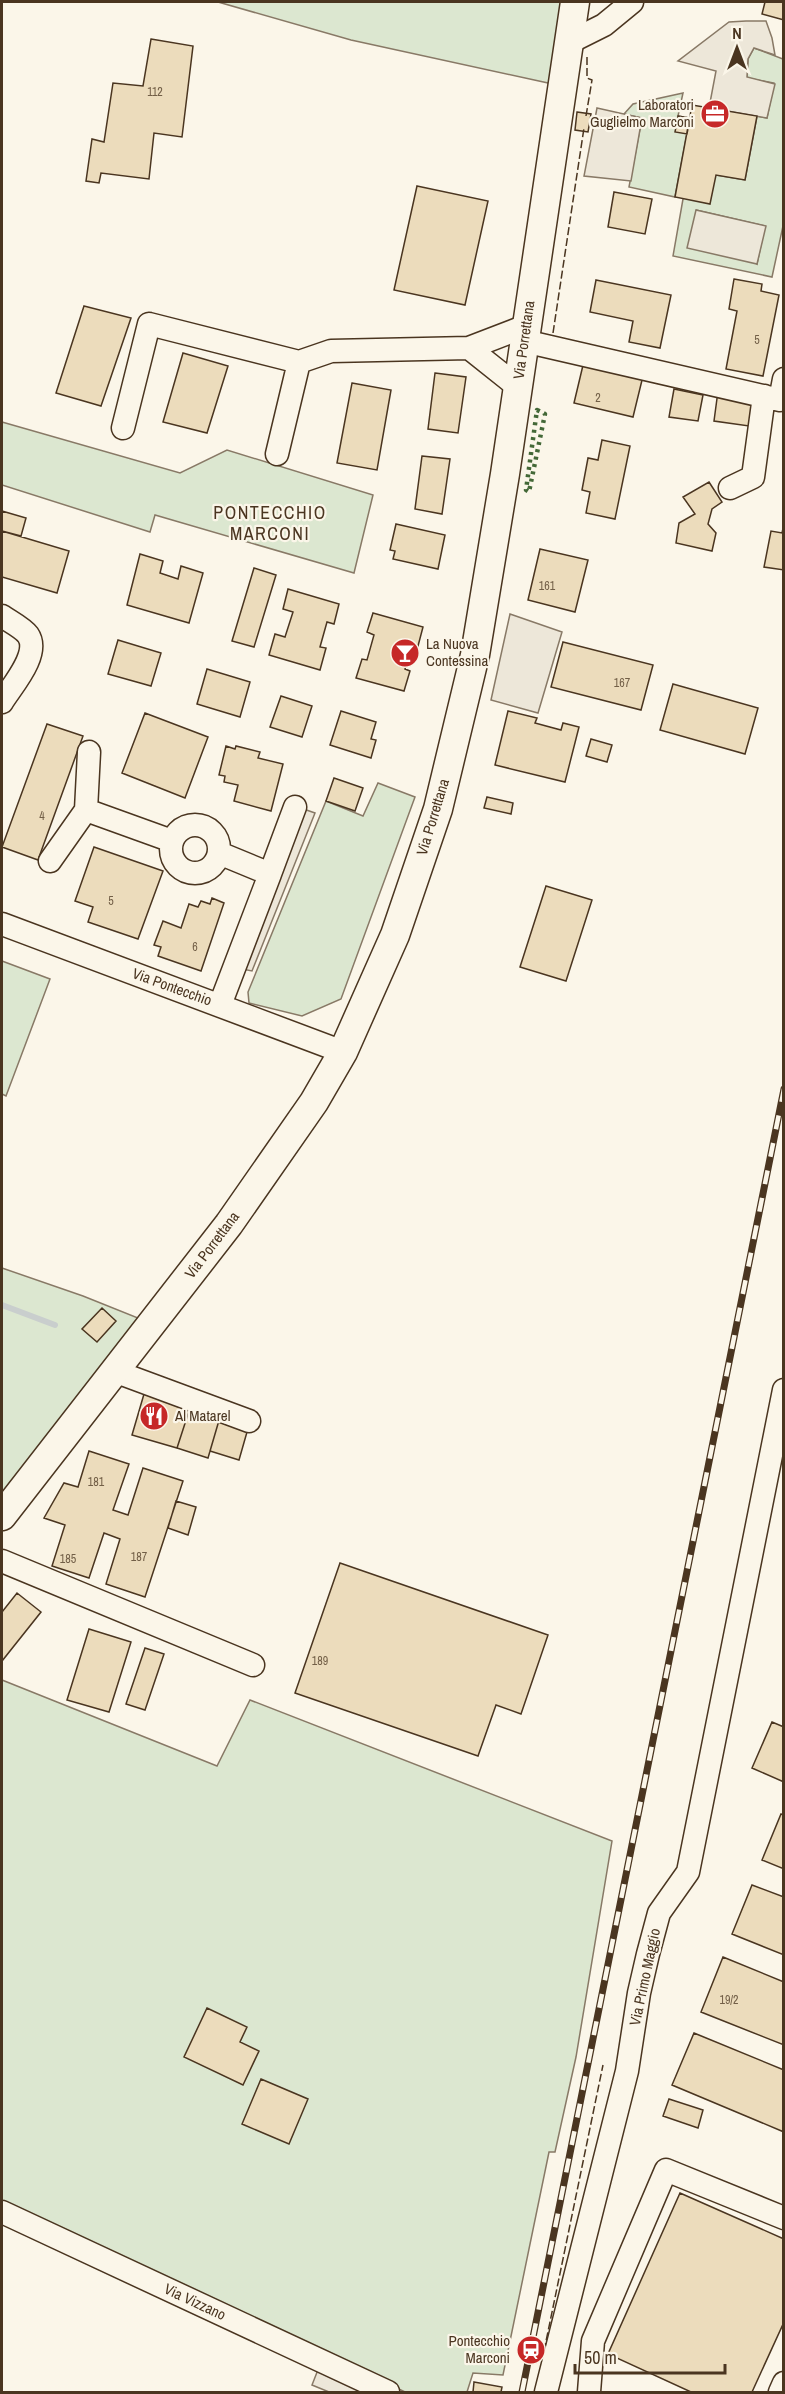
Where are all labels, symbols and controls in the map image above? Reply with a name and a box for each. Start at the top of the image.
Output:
north arrow [707,18,767,78]
text: N [732,22,742,44]
house number: 112 [147,84,163,100]
place label: Laboratori Guglielmo Marconi [590,94,694,132]
office icon: Laboratori Guglielmo Marconi [699,98,731,130]
street label: Via Porrettana [508,299,539,381]
house number: 5 [754,332,760,348]
house number: 2 [595,390,601,406]
district label: PONTECCHIO MARCONI [213,500,327,546]
house number: 161 [539,578,556,594]
place label: La Nuova Contessina [426,633,488,671]
bar icon: La Nuova Contessina [389,637,421,669]
house number: 167 [614,675,631,691]
street label: Via Porrettana [411,776,454,858]
house number: 4 [39,808,45,824]
house number: 5 [108,893,114,909]
house number: 6 [192,939,198,955]
street label: Via Pontecchio [129,962,215,1011]
street label: Via Porrettana [179,1207,244,1283]
restaurant icon: Al Matarel [138,1400,170,1432]
place label: Al Matarel [174,1405,230,1426]
house number: 181 [88,1474,105,1490]
house number: 187 [131,1549,148,1565]
house number: 185 [60,1551,77,1567]
house number: 189 [312,1653,328,1669]
street label: Via Primo Maggio [624,1926,665,2027]
house number: 19/2 [719,1992,739,2008]
street label: Via Vizzano [161,2278,230,2325]
place label: Pontecchio Marconi [448,2330,510,2368]
station icon: Pontecchio Marconi [515,2334,547,2366]
scale bar [575,2337,725,2375]
text: 50 m [584,2345,617,2370]

